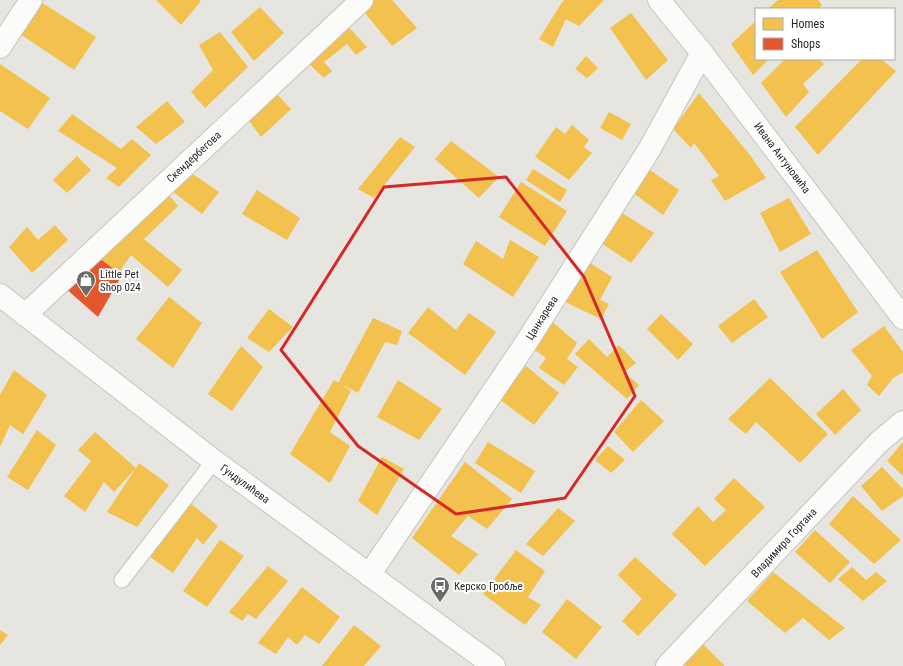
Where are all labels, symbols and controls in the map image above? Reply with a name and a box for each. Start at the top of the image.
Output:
legend [755,8,895,60]
text: Homes [791,17,825,31]
text: Shops [791,37,820,51]
street label: Ивана Антуновића [751,120,813,196]
street label: Скендербегова [164,129,224,185]
place label: Little Pet Shop 024 [100,268,141,294]
shop icon: Little Pet Shop 024 [75,269,97,297]
street label: Цанкарева [523,293,561,343]
street label: Гундулићева [218,462,272,506]
street label: Владимира Гортана [749,506,819,580]
bus stop icon: Керско Гробље [429,575,451,603]
place label: Керско Гробље [454,580,523,593]

